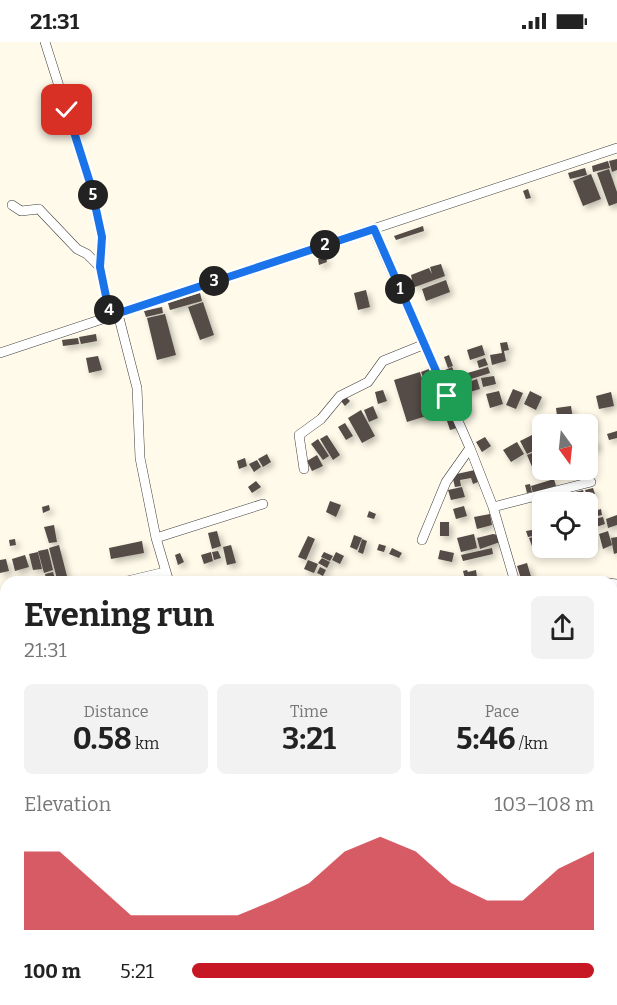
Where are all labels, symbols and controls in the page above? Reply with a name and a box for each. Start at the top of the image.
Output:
text: 21:31 [30,8,79,35]
pin [41,84,92,135]
icon: check [50,93,83,126]
pin: 5 [78,180,108,210]
text: 5 [89,185,97,204]
pin: 2 [310,230,340,260]
text: 2 [320,235,330,254]
pin: 3 [199,266,229,296]
text: 3 [209,271,219,290]
pin: 1 [385,274,415,304]
text: 1 [397,279,403,298]
pin: 4 [94,295,124,325]
text: 4 [104,300,114,319]
pin [421,370,472,421]
icon: arrive [430,379,463,412]
north arrow [532,414,598,480]
map controls [532,414,598,558]
button: locate [532,492,598,558]
text: Evening run [24,595,214,635]
button: share [531,596,594,659]
text: 21:31 [24,638,67,662]
text: Distance [84,702,148,721]
text: Time [290,702,328,721]
text: Pace [485,702,519,721]
text: 0.58 [73,721,132,757]
text: 3:21 [282,721,336,757]
text: 5:46 [456,721,515,757]
text: km [132,734,159,753]
text: /km [515,734,548,753]
text: Elevation [24,792,111,816]
text: 103–108 m [494,792,594,816]
text: 100 m [24,959,81,983]
text: 5:21 [120,959,154,983]

